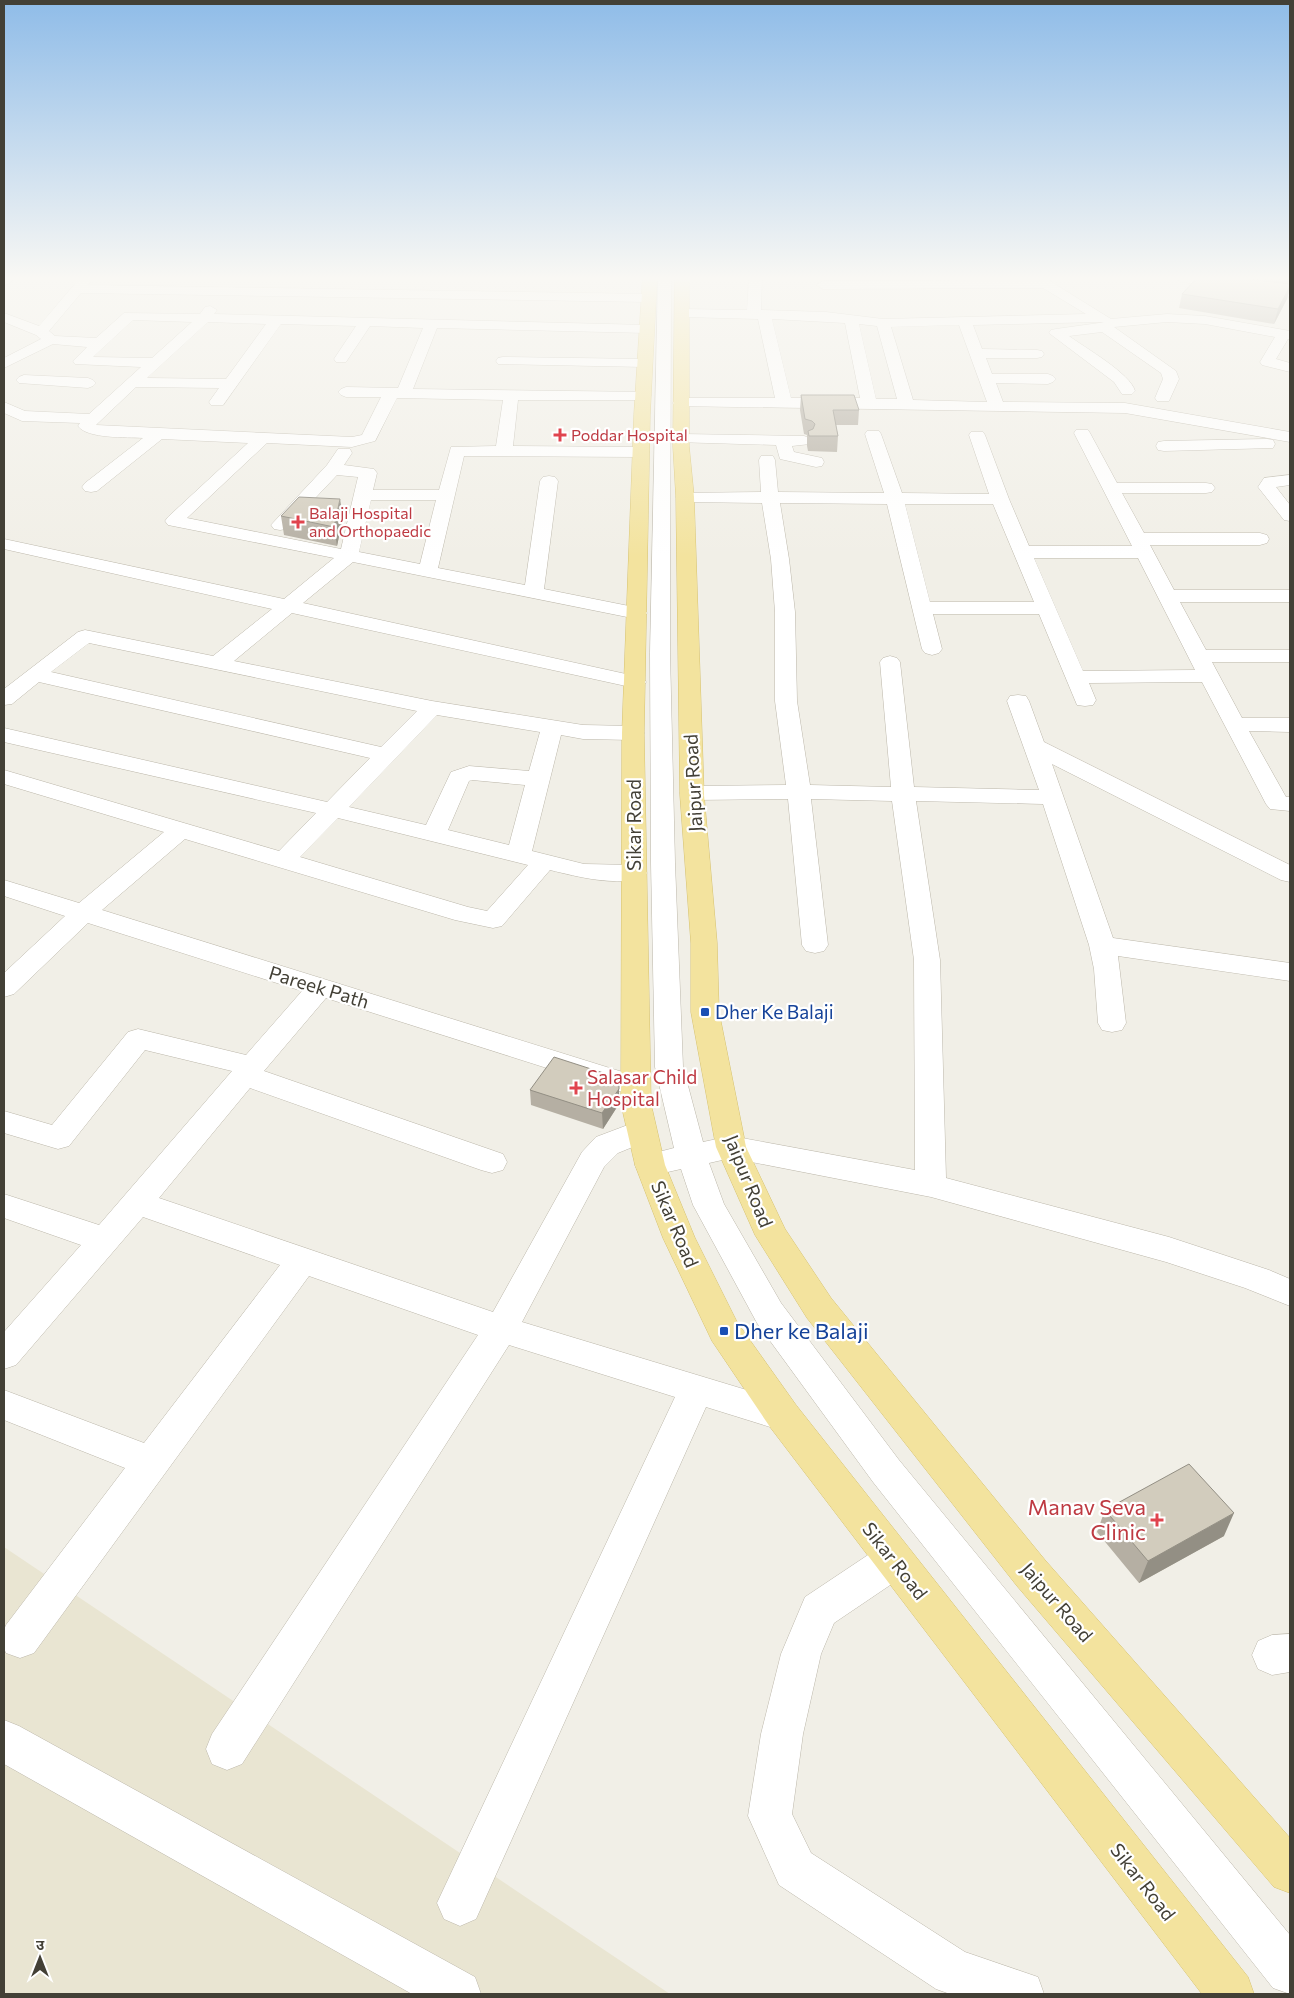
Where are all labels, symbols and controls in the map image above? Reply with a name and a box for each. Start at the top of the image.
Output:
place label: Poddar Hospital [571,425,688,444]
marker: Poddar Hospital [553,428,567,442]
place label: Balaji Hospital and Orthopaedic [309,503,431,540]
marker: Balaji Hospital and Orthopaedic [291,515,305,529]
street label: Jaipur Road [678,734,707,832]
street label: Sikar Road [622,779,645,871]
street label: Pareek Path [266,960,372,1013]
place label: Dher Ke Balaji [715,1000,834,1023]
marker: Dher Ke Balaji [699,1006,711,1018]
place label: Salasar Child Hospital [587,1065,697,1110]
marker: Salasar Child Hospital [569,1081,583,1095]
street label: Jaipur Road [720,1131,778,1230]
street label: Sikar Road [647,1177,704,1271]
place label: Dher ke Balaji [734,1317,869,1344]
marker: Dher ke Balaji [718,1325,730,1337]
place label: Manav Seva Clinic [1027,1493,1146,1545]
marker: Manav Seva Clinic [1150,1513,1164,1527]
street label: Sikar Road [858,1517,933,1604]
street label: Jaipur Road [1017,1557,1098,1646]
street label: Sikar Road [1106,1838,1181,1925]
north arrow [15,1933,65,1983]
text: उ [36,1936,45,1953]

